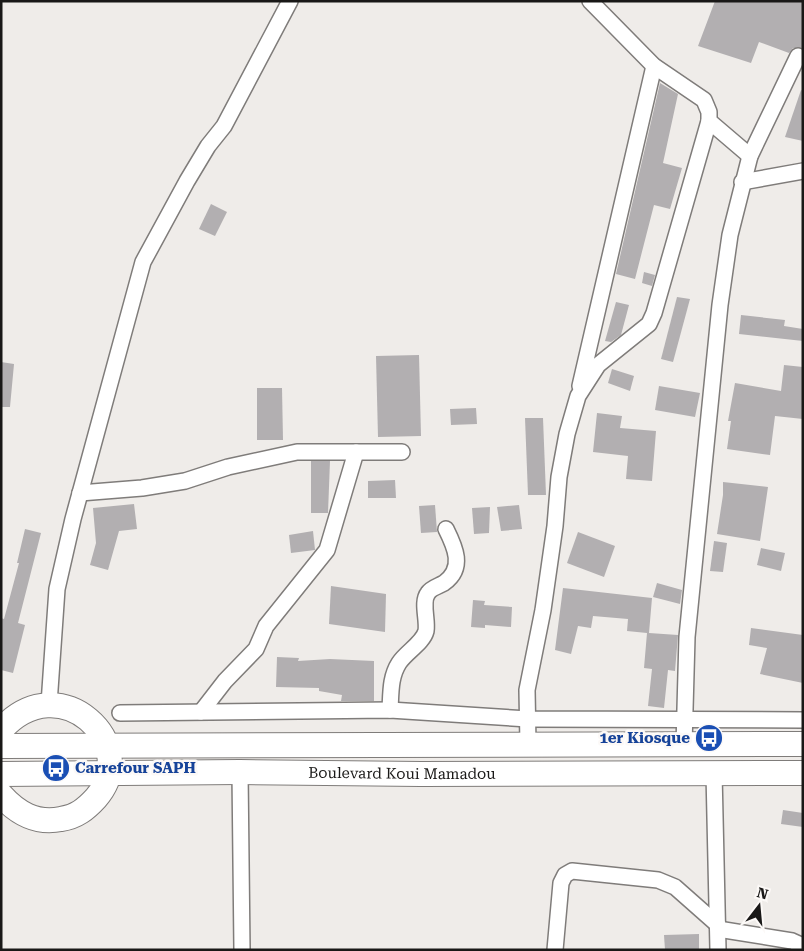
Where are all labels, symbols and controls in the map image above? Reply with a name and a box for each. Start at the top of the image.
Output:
bus stop icon: 1er Kiosque [694,723,724,753]
place label: 1er Kiosque [599,729,690,747]
bus stop icon: Carrefour SAPH [41,753,71,783]
place label: Carrefour SAPH [75,759,196,777]
street label: Boulevard Koui Mamadou [308,764,496,783]
north arrow [734,881,784,931]
text: N [755,884,770,903]

